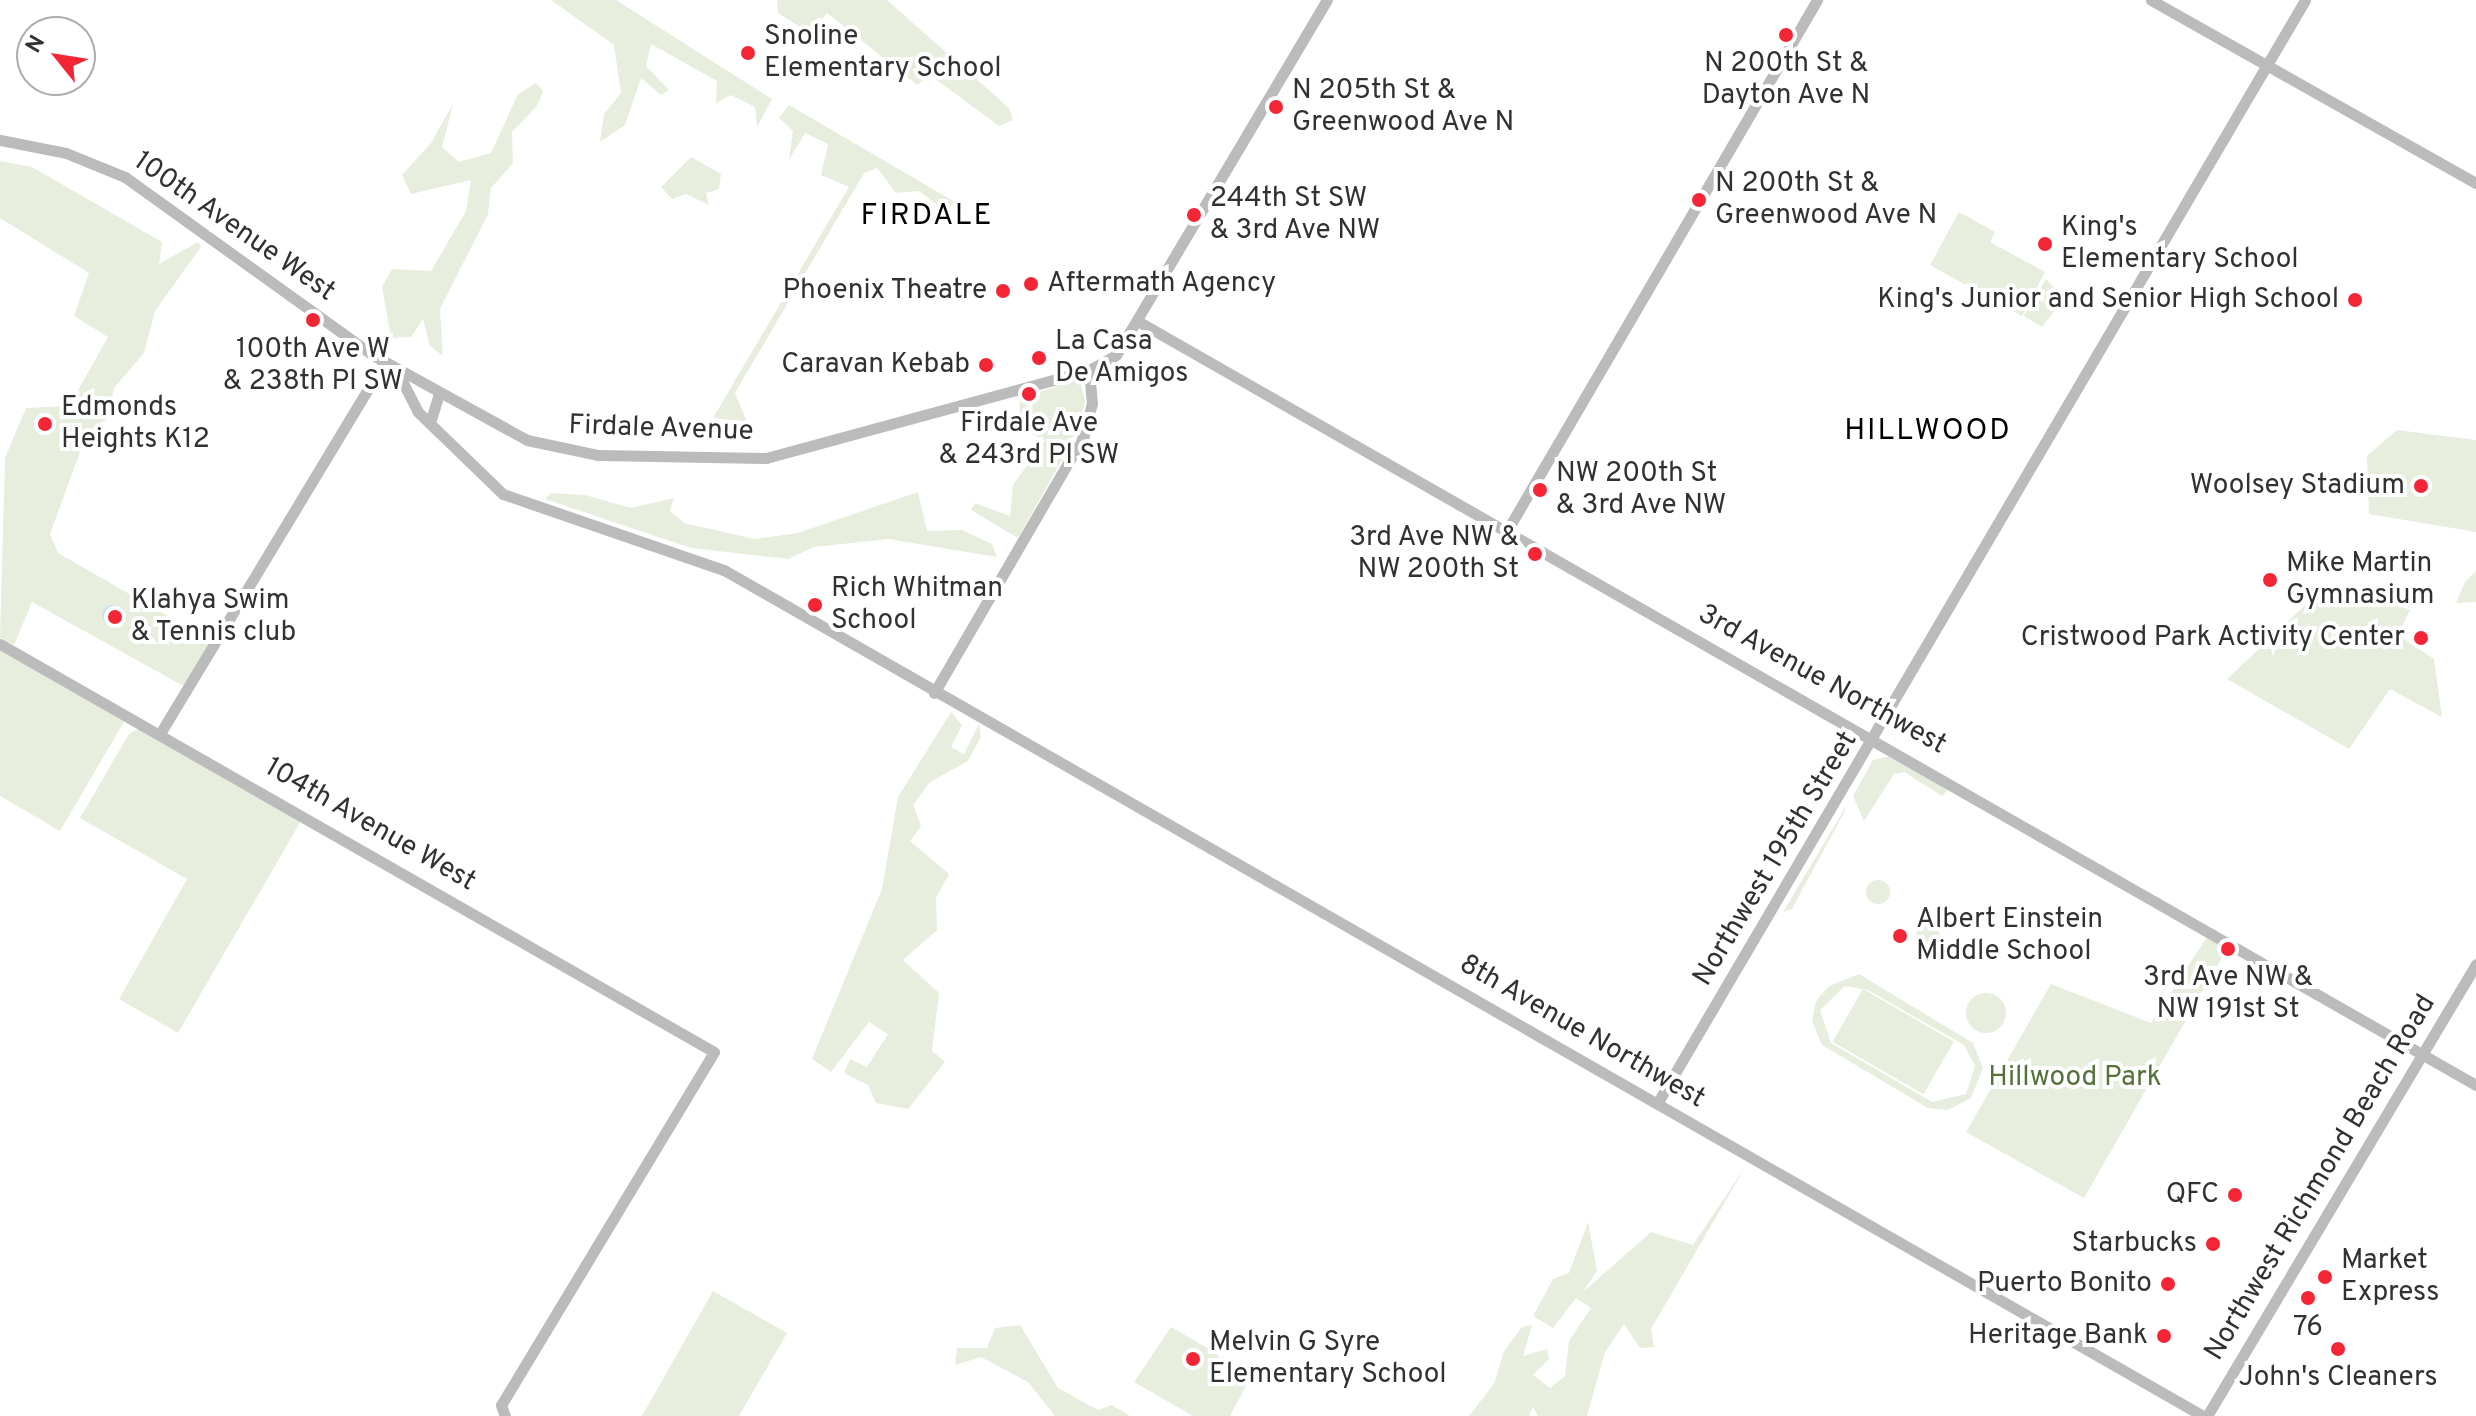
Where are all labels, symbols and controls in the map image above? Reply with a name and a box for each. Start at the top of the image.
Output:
north arrow [16,16,96,96]
place label: Snoline Elementary School [764,20,1002,86]
marker: N 200th St & Dayton Ave N [1777,26,1795,44]
text: N [21,31,52,58]
marker: Snoline Elementary School [739,44,757,62]
place label: N 200th St & Dayton Ave N [1701,47,1871,113]
place label: N 205th St & Greenwood Ave N [1292,74,1515,140]
marker: N 205th St & Greenwood Ave N [1267,98,1285,116]
street label: 100th Avenue West [126,144,342,310]
place label: N 200th St & Greenwood Ave N [1715,167,1938,233]
place label: 244th St SW & 3rd Ave NW [1210,182,1381,248]
marker: N 200th St & Greenwood Ave N [1690,191,1708,209]
district label: FIRDALE [861,199,993,235]
marker: 244th St SW & 3rd Ave NW [1185,206,1203,224]
place label: King's Elementary School [2061,211,2299,277]
marker: King's Elementary School [2036,235,2054,253]
place label: Aftermath Agency [1047,267,1277,301]
place label: Phoenix Theatre [781,274,987,308]
marker: Aftermath Agency [1022,275,1040,293]
marker: Phoenix Theatre [994,282,1012,300]
place label: King's Junior and Senior High School [1877,283,2339,317]
marker: King's Junior and Senior High School [2346,291,2364,309]
marker: 100th Ave W & 238th Pl SW [304,311,322,329]
place label: La Casa De Amigos [1055,325,1189,391]
place label: 100th Ave W & 238th Pl SW [223,333,403,399]
place label: Caravan Kebab [781,348,970,382]
marker: La Casa De Amigos [1030,349,1048,367]
marker: Caravan Kebab [977,356,995,374]
marker: Firdale Ave & 243rd Pl SW [1020,385,1038,403]
place label: Edmonds Heights K12 [61,391,210,457]
place label: Firdale Ave & 243rd Pl SW [939,407,1119,473]
street label: Firdale Avenue [567,409,755,449]
district label: HILLWOOD [1844,414,2012,450]
marker: Edmonds Heights K12 [36,415,54,433]
place label: NW 200th St & 3rd Ave NW [1556,457,1727,523]
place label: Woolsey Stadium [2190,469,2405,503]
marker: Woolsey Stadium [2412,477,2430,495]
marker: NW 200th St & 3rd Ave NW [1531,481,1549,499]
place label: 3rd Ave NW & NW 200th St [1348,521,1519,587]
marker: 3rd Ave NW & NW 200th St [1526,545,1544,563]
place label: Mike Martin Gymnasium [2286,547,2434,613]
marker: Mike Martin Gymnasium [2261,571,2279,589]
place label: Rich Whitman School [831,572,1004,638]
place label: Klahya Swim & Tennis club [131,584,297,650]
marker: Rich Whitman School [806,596,824,614]
street label: 3rd Avenue Northwest [1692,598,1952,762]
marker: Klahya Swim & Tennis club [106,608,124,626]
place label: Cristwood Park Activity Center [2020,621,2405,655]
marker: Cristwood Park Activity Center [2412,629,2430,647]
street label: Northwest 195th Street [1687,726,1865,992]
street label: 104th Avenue West [258,751,482,899]
place label: Albert Einstein Middle School [1916,903,2103,969]
marker: Albert Einstein Middle School [1891,927,1909,945]
marker: 3rd Ave NW & NW 191st St [2219,940,2237,958]
street label: 8th Avenue Northwest [1453,948,1711,1116]
place label: 3rd Ave NW & NW 191st St [2142,961,2314,1027]
street label: Northwest Richmond Beach Road [2198,989,2444,1367]
park label: Hillwood Park [1988,1061,2162,1095]
place label: QFC [2166,1178,2219,1212]
marker: QFC [2226,1186,2244,1204]
place label: Starbucks [2072,1227,2197,1261]
marker: Starbucks [2204,1235,2222,1253]
place label: Market Express [2341,1244,2439,1310]
place label: Puerto Bonito [1977,1267,2152,1301]
marker: Market Express [2316,1268,2334,1286]
marker: Puerto Bonito [2159,1275,2177,1293]
marker: 76 [2299,1289,2317,1307]
place label: 76 [2293,1311,2323,1345]
place label: Heritage Bank [1968,1319,2148,1353]
place label: Melvin G Syre Elementary School [1209,1326,1447,1392]
marker: Heritage Bank [2155,1327,2173,1345]
marker: John's Cleaners [2329,1340,2347,1358]
marker: Melvin G Syre Elementary School [1184,1350,1202,1368]
place label: John's Cleaners [2238,1361,2438,1395]

